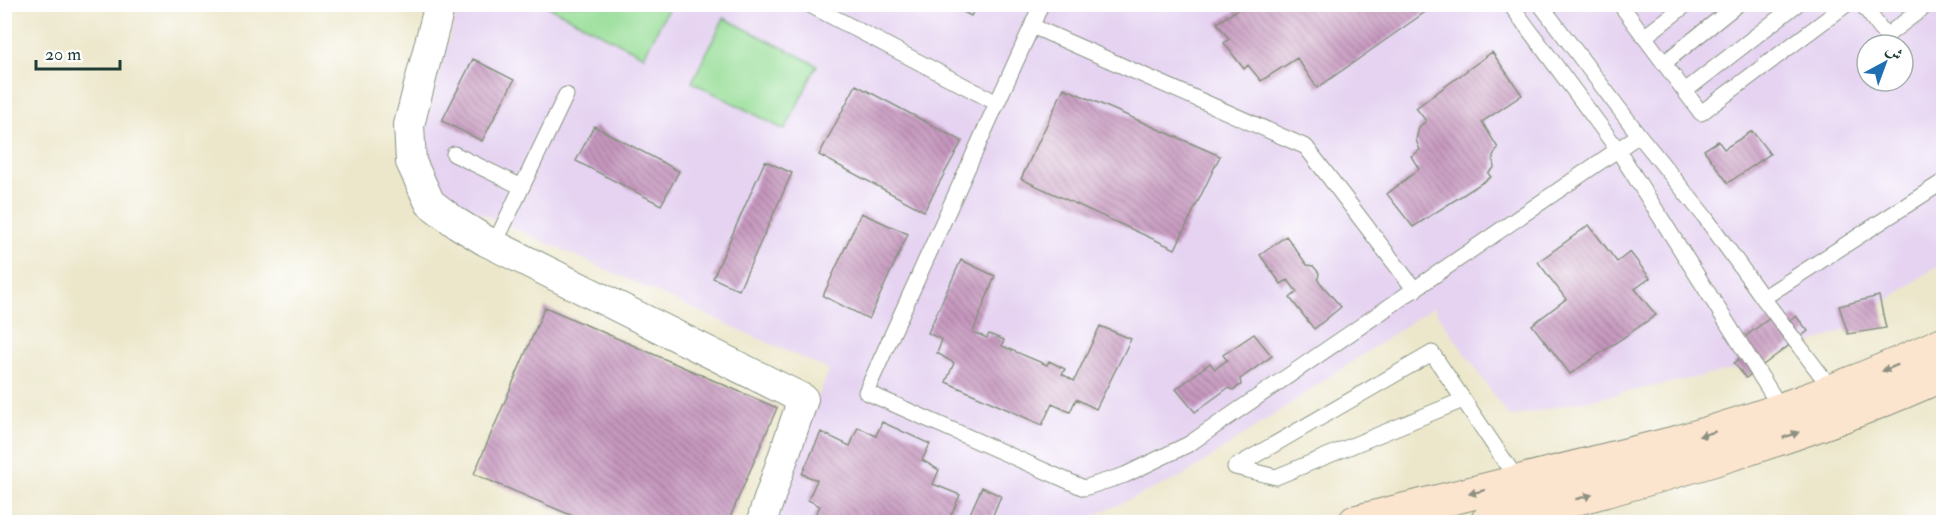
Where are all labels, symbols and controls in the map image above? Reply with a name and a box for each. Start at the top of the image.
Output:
scale bar [36,33,120,71]
north arrow [1855,33,1915,93]
text: ش [1882,40,1907,65]
text: 20 m [45,43,81,66]
one-way arrow [1881,363,1899,373]
one-way arrow [1698,430,1716,439]
one-way arrow [1782,430,1800,439]
one-way arrow [1468,487,1486,497]
one-way arrow [1575,491,1593,501]

